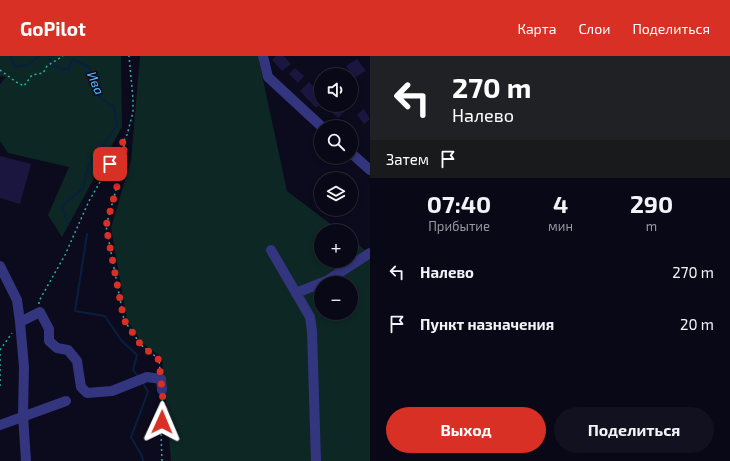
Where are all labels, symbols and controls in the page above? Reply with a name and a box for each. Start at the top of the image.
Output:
text: GoPilot [20,17,86,40]
text: Карта [517,20,556,37]
text: Слои [578,20,610,37]
text: Поделиться [632,20,710,37]
map controls [314,68,358,320]
button: sound [314,68,358,112]
water label: Ива [84,69,108,97]
text: 270 m [452,70,531,104]
icon: left [386,72,438,124]
text: Налево [452,104,514,126]
button: search [314,120,358,164]
pin [93,147,127,181]
icon: arrive [437,148,459,170]
text: Затем [386,150,429,168]
icon: arrive [99,153,121,175]
button: layers [314,172,358,216]
text: 07:40 [427,189,491,218]
text: 4 [553,189,568,218]
text: 290 [630,189,673,218]
text: Прибытие [428,218,490,234]
text: мин [548,218,573,234]
text: m [646,218,657,234]
button: + [314,224,358,268]
icon: left [386,261,408,283]
text: Налево [420,263,474,281]
text: 270 m [672,263,714,281]
button: − [314,276,358,320]
icon: arrive [386,313,408,335]
text: Пункт назначения [420,315,554,333]
text: 20 m [680,315,714,333]
position arrow [141,401,183,443]
button: Выход [386,407,546,453]
button: Поделиться [554,407,714,453]

